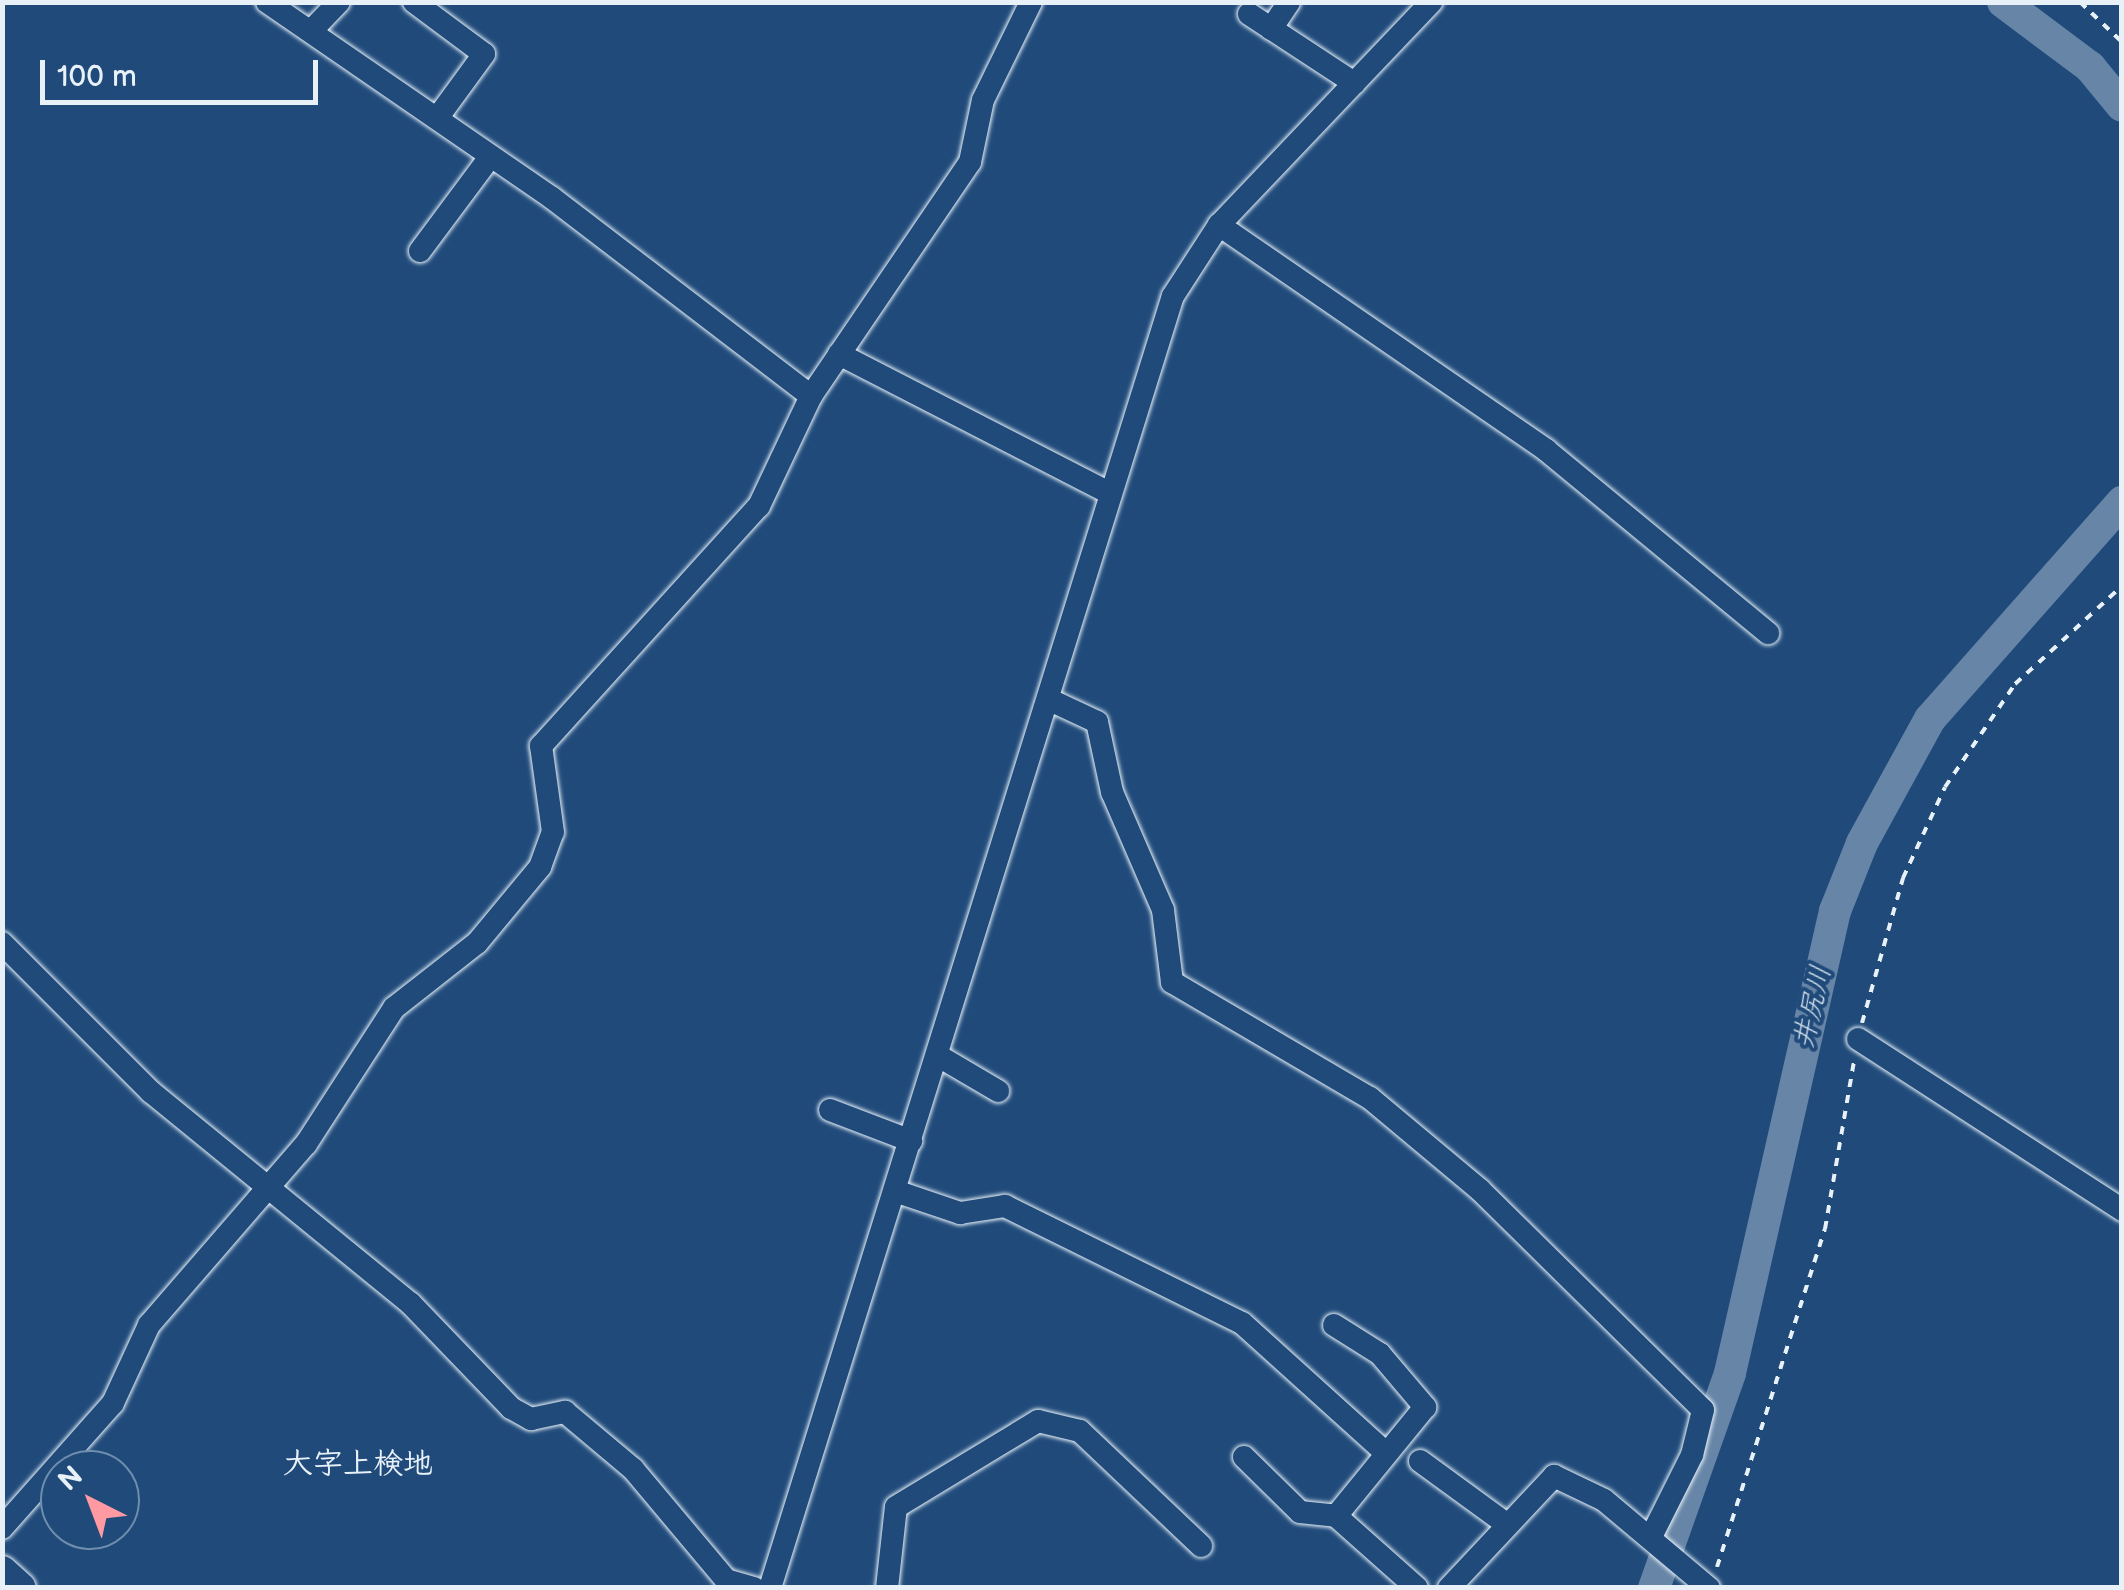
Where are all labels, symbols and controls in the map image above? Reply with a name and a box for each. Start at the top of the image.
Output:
scale bar [45,40,322,102]
text: 100 m [57,59,137,95]
water label: 井尻川 [1787,962,1839,1052]
district label: 大字上検地 [283,1446,433,1482]
north arrow [40,1450,140,1550]
text: N [52,1460,90,1498]

